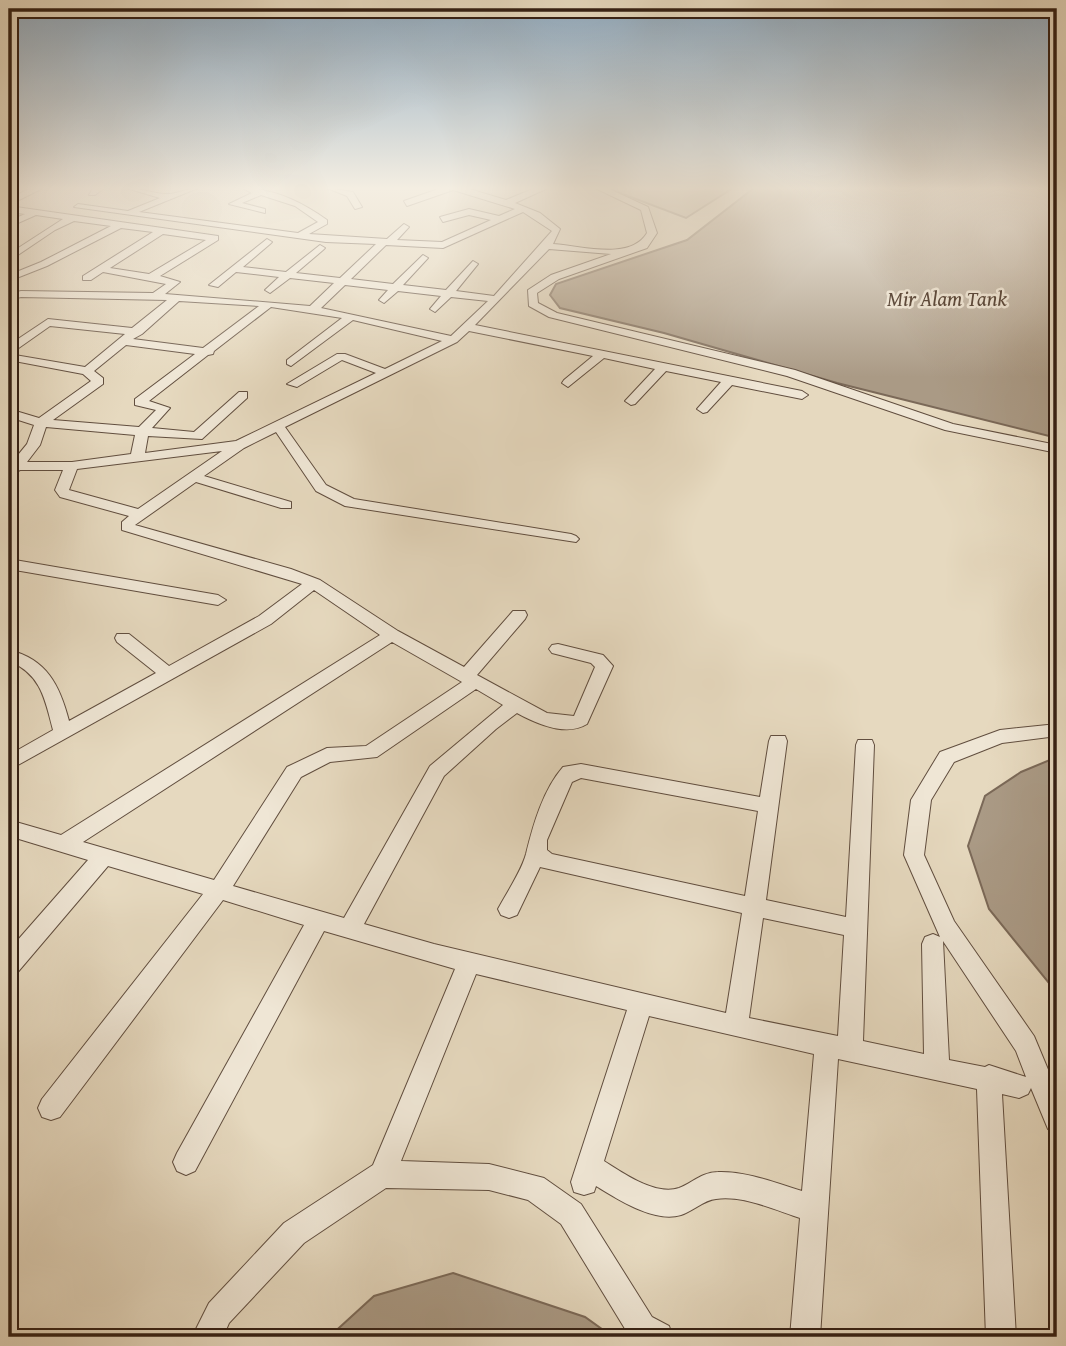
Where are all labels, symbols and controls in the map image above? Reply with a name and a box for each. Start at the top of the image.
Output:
water label: Mir Alam Tank [887,283,1007,314]

